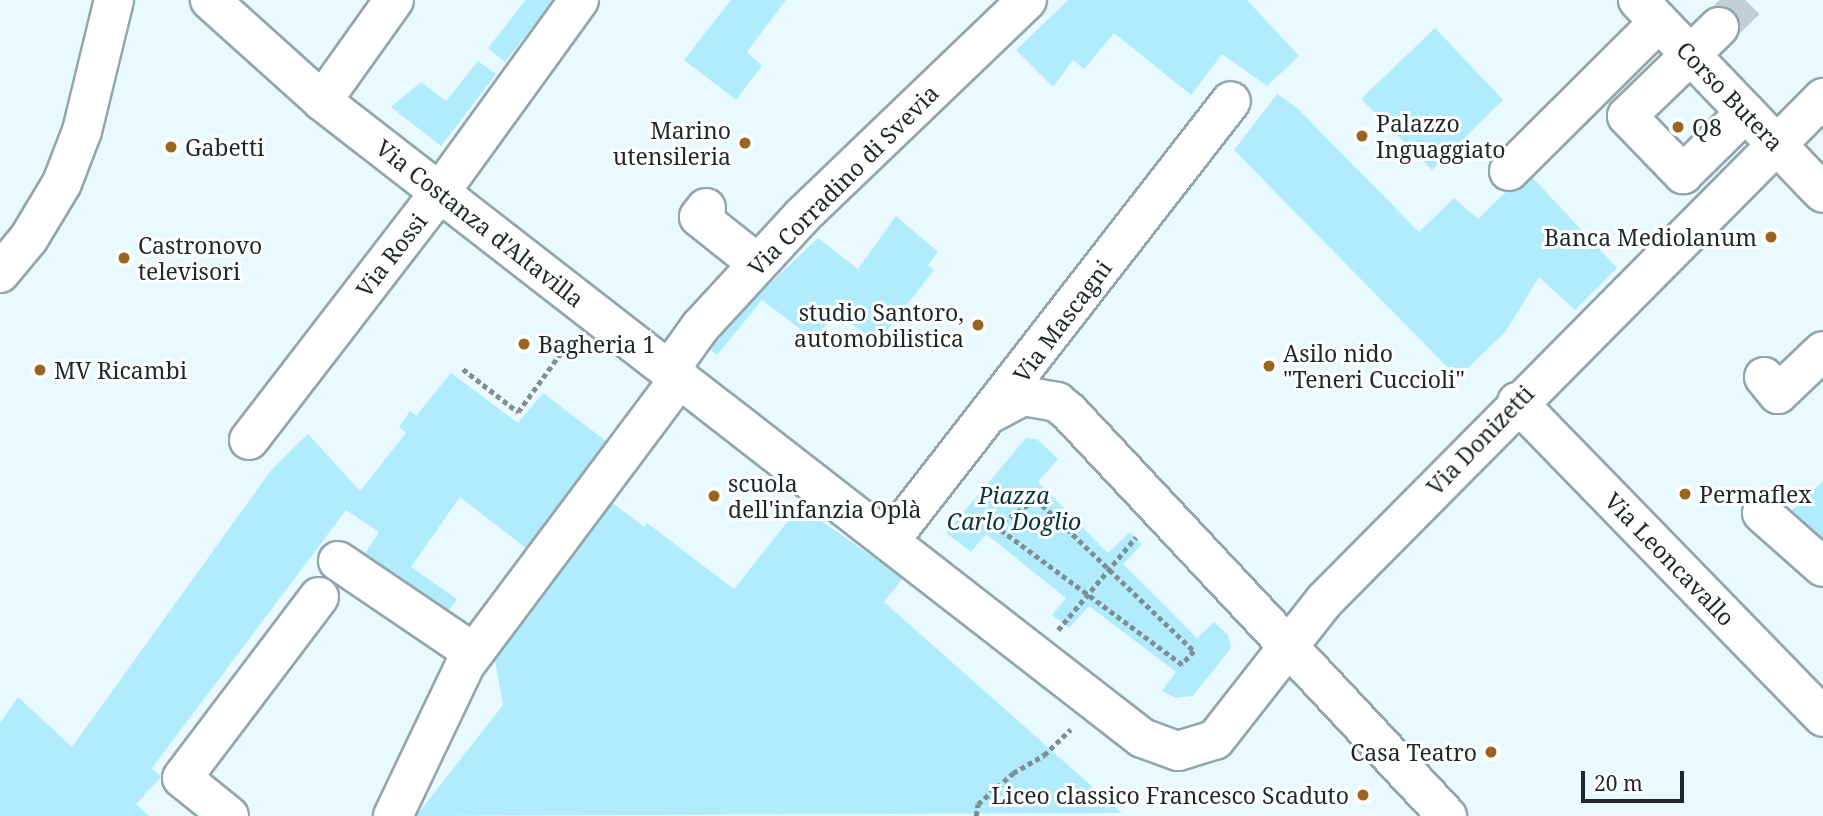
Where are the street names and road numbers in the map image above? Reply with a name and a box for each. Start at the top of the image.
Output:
street label: Corso Butera [1671,36,1789,156]
street label: Via Corradino di Svevia [742,79,944,281]
street label: Via Costanza d'Altavilla [371,133,589,313]
street label: Via Rossi [350,208,432,302]
street label: Via Mascagni [1007,255,1117,387]
street label: Via Donizetti [1421,379,1539,501]
street label: Via Leoncavallo [1599,487,1741,631]

